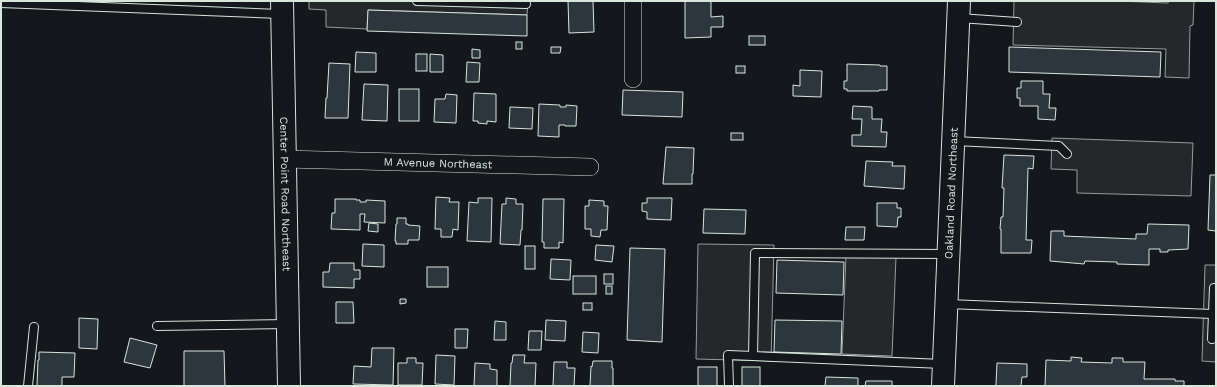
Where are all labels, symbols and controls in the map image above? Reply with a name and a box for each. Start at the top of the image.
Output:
street label: Center Point Road Northeast [278,116,293,272]
street label: Oakland Road Northeast [942,127,960,259]
street label: M Avenue Northeast [383,155,493,171]

